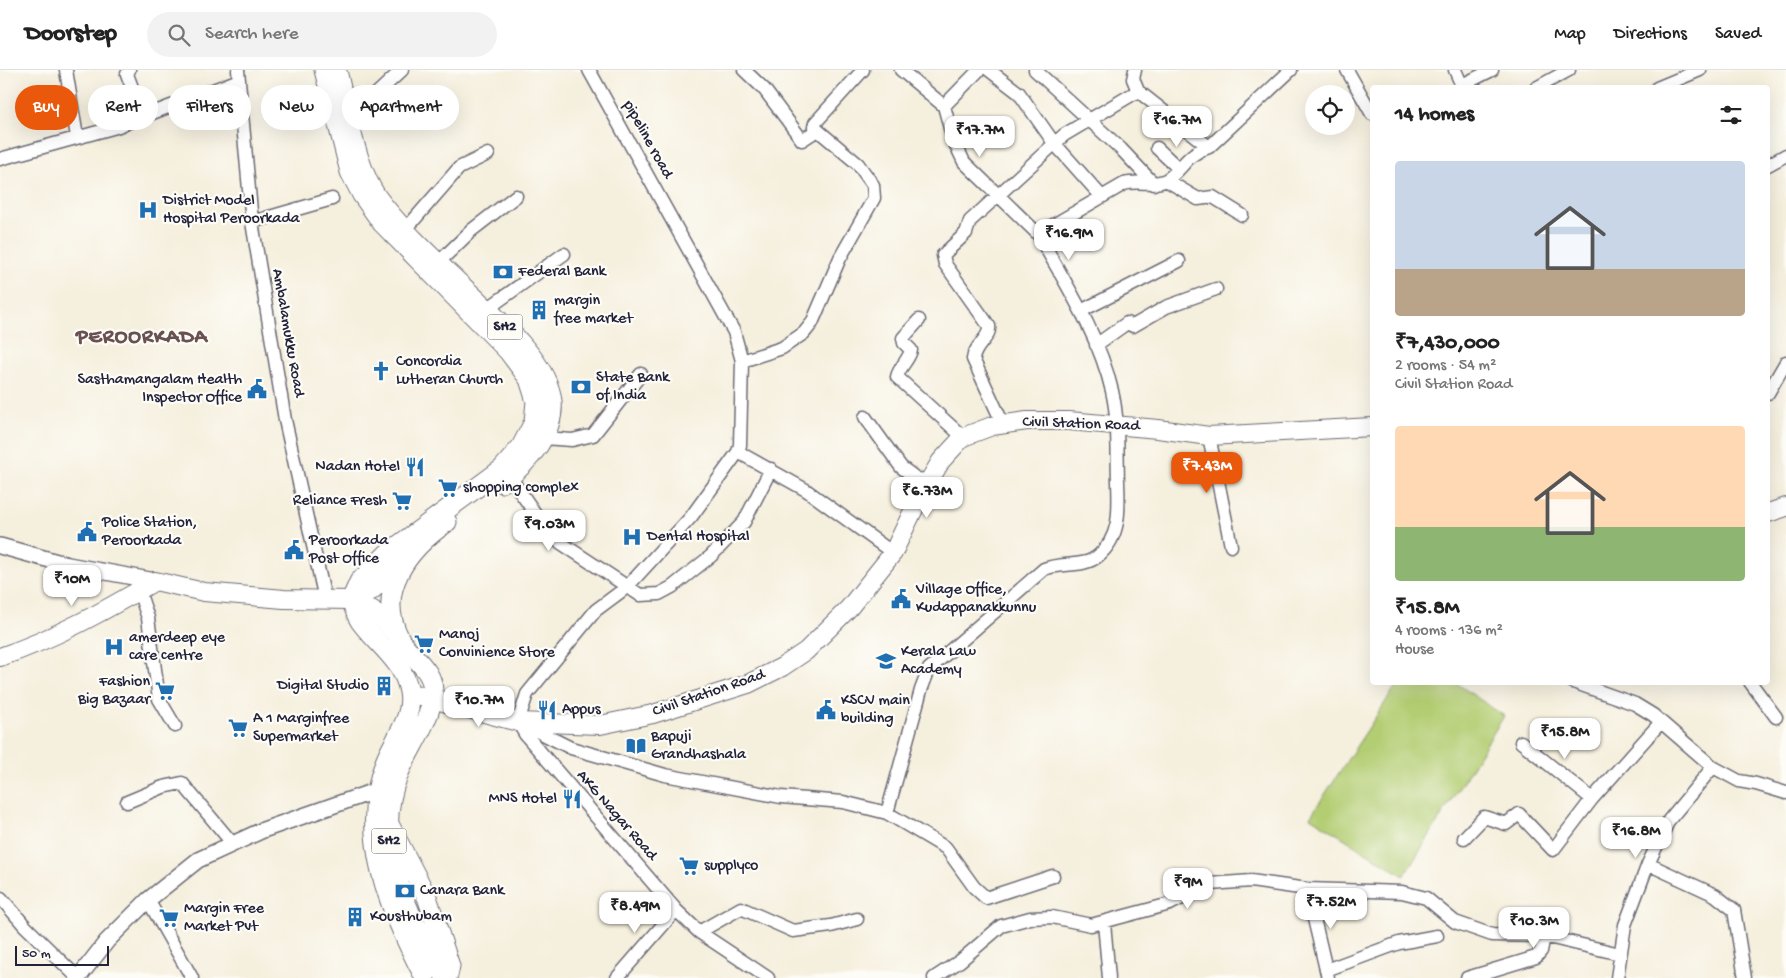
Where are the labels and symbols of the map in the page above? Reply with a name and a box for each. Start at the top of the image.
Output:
street label: pipeline road [617,97,677,184]
pin: ₹16.7M [1136,106,1218,148]
pin: ₹17.7M [939,116,1021,158]
place label: District Model Hospital Peroorkada [162,192,301,229]
hospital icon: District Model Hospital Peroorkada [137,199,159,221]
pin: ₹16.9M [1028,218,1110,261]
bank icon: Federal Bank [492,261,514,283]
place label: Federal Bank [517,263,608,282]
street label: Ambalamukku Road [266,267,308,400]
place label: margin free market [553,292,634,329]
building icon: margin free market [528,299,550,321]
road number: SH2 [488,314,522,340]
district label: PEROORKADA [75,326,209,351]
place label: Concordia Lutheran Church [396,353,504,390]
church icon: Concordia Lutheran Church [370,360,392,382]
place label: State Bank of India [596,369,671,406]
place label: Sasthamangalam Health Inspector Office [77,371,243,408]
bank icon: State Bank of India [570,376,592,398]
public building icon: Sasthamangalam Health Inspector Office [246,378,268,400]
street label: Civil Station Road [1022,413,1142,437]
pin: ₹7.43M [1166,452,1248,494]
restaurant icon: Nadan Hotel [404,456,426,478]
place label: Nadan Hotel [315,458,400,477]
pin: ₹6.73M [886,476,968,519]
supermarket icon: shopping complex [437,477,459,499]
place label: shopping complex [463,479,579,498]
supermarket icon: Reliance Fresh [391,490,413,512]
place label: Reliance Fresh [293,492,387,511]
pin: ₹9.03M [508,510,590,552]
place label: Police Station, Peroorkada [101,514,197,551]
public building icon: Police Station, Peroorkada [76,521,98,543]
hospital icon: Dental Hospital [621,526,643,548]
place label: Dental Hospital [646,528,750,547]
place label: Peroorkada Post Office [308,532,389,569]
public building icon: Peroorkada Post Office [283,539,305,561]
pin: ₹10M [42,564,102,607]
place label: Village Office, Kudappanakkunnu [915,581,1037,618]
public building icon: Village Office, Kudappanakkunnu [890,588,912,610]
place label: Manoj Convinience Store [439,626,555,663]
place label: amerdeep eye care centre [129,629,226,666]
supermarket icon: Manoj Convinience Store [413,633,435,655]
hospital icon: amerdeep eye care centre [103,636,125,658]
place label: Kerala Law Academy [901,643,977,680]
school or university icon: Kerala Law Academy [875,650,897,672]
street label: Civil Station Road [650,665,769,722]
place label: Fashion Big Bazaar [77,673,151,710]
building icon: Digital Studio [373,675,395,697]
place label: Digital Studio [276,677,369,696]
supermarket icon: Fashion Big Bazaar [154,680,176,702]
pin: ₹10.7M [438,686,520,728]
place label: KSCV main building [841,692,910,729]
restaurant icon: Appus [536,699,558,721]
public building icon: KSCV main building [815,699,837,721]
place label: Appus [562,701,602,720]
place label: A 1 Marginfree Supermarket [253,710,350,747]
supermarket icon: A 1 Marginfree Supermarket [227,717,249,739]
pin: ₹15.8M [1524,718,1606,760]
place label: Bapuji Grandhashala [650,728,747,765]
library icon: Bapuji Grandhashala [625,735,647,757]
street label: AKG Nagar Road [571,767,662,866]
restaurant icon: MNS Hotel [561,788,583,810]
place label: MNS Hotel [488,790,557,809]
pin: ₹16.8M [1595,816,1677,859]
road number: SH2 [372,828,406,854]
supermarket icon: supplyco [678,855,700,877]
place label: supplyco [704,857,758,876]
pin: ₹9M [1164,868,1212,910]
bank icon: Canara Bank [394,880,416,902]
place label: Canara Bank [420,882,506,901]
pin: ₹7.52M [1290,888,1372,930]
pin: ₹8.49M [594,892,676,934]
place label: Margin Free Market Pvt [184,900,265,937]
building icon: Kousthubam [344,906,366,928]
pin: ₹10.3M [1493,906,1575,949]
supermarket icon: Margin Free Market Pvt [158,907,180,929]
place label: Kousthubam [370,908,452,927]
scale bar [15,943,109,966]

